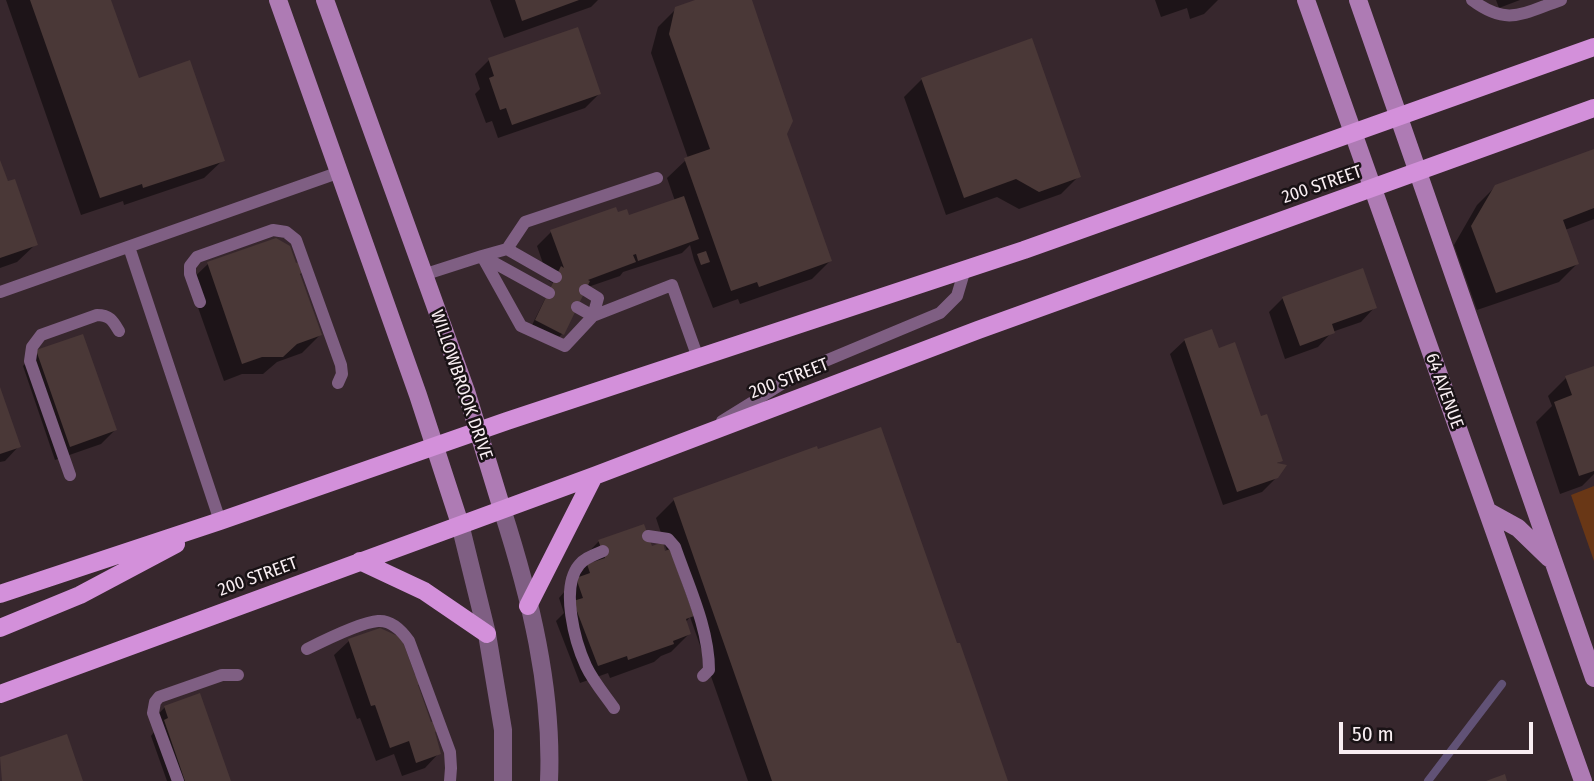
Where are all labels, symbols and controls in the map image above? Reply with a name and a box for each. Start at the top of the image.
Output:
street label: 200 STREET [1279,161,1365,209]
street label: WILLOWBROOK DRIVE [425,307,497,463]
street label: 64 AVENUE [1420,350,1468,432]
street label: 200 STREET [746,354,832,404]
street label: 200 STREET [215,553,301,601]
scale bar [1342,708,1536,752]
text: 50 m [1352,721,1394,747]

